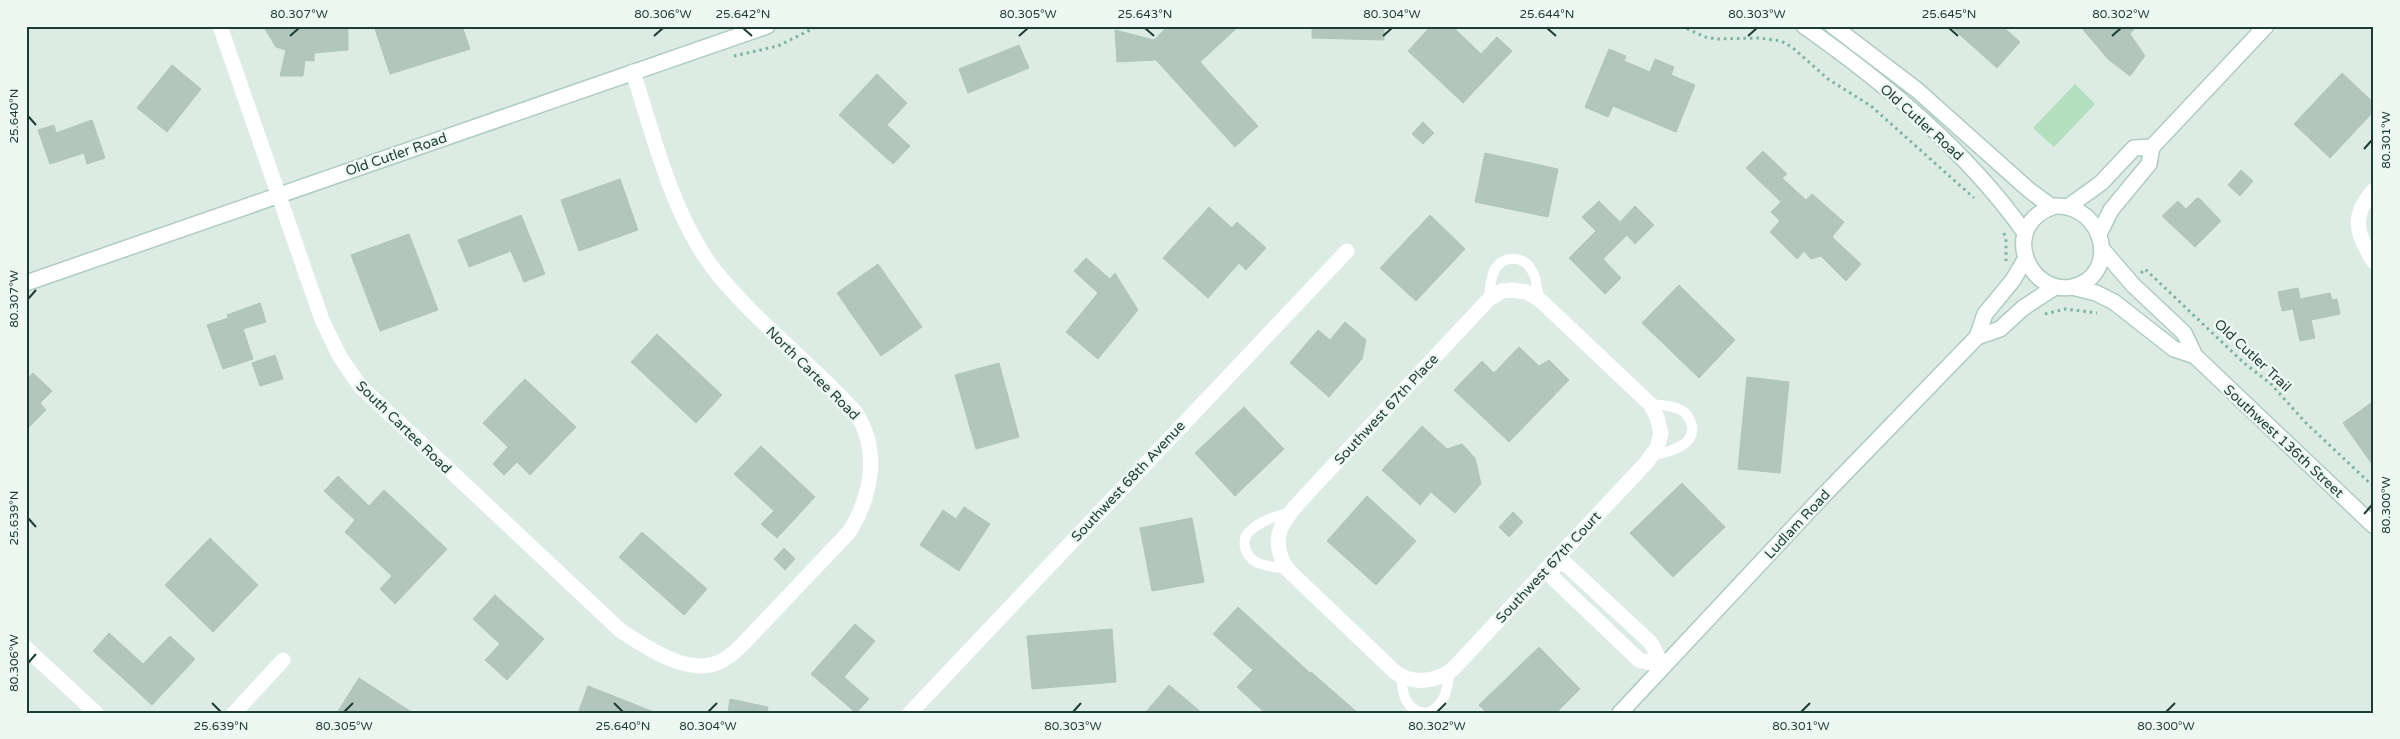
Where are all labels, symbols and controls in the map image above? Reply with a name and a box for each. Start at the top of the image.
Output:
text: 80.307°W [270,7,328,21]
text: 80.306°W [634,7,692,21]
text: 25.642°N [716,7,770,21]
text: 80.305°W [999,7,1057,21]
text: 25.643°N [1118,7,1172,21]
text: 80.304°W [1363,7,1421,21]
text: 25.644°N [1520,7,1574,21]
text: 80.303°W [1728,7,1786,21]
text: 25.645°N [1922,7,1976,21]
text: 80.302°W [2092,7,2150,21]
street label: Old Cutler Road [1876,81,1967,164]
text: 25.640°N [7,89,21,143]
text: 80.301°W [2379,111,2393,169]
street label: Old Cutler Road [343,129,449,180]
text: 80.307°W [7,270,21,328]
street label: Old Cutler Trail [2211,315,2295,395]
street label: North Cartee Road [762,323,863,424]
street label: Southwest 67th Place [1331,350,1442,468]
street label: South Cartee Road [352,377,455,477]
street label: Southwest 136th Street [2220,381,2348,502]
street label: Southwest 68th Avenue [1068,417,1189,545]
text: 80.300°W [2379,476,2393,534]
street label: Ludlam Road [1761,486,1834,562]
text: 25.639°N [7,491,21,545]
street label: Southwest 67th Court [1492,508,1605,627]
text: 80.306°W [7,634,21,692]
text: 25.639°N [194,719,248,733]
text: 80.305°W [315,719,373,733]
text: 25.640°N [596,719,650,733]
text: 80.304°W [679,719,737,733]
text: 80.303°W [1044,719,1102,733]
text: 80.302°W [1408,719,1466,733]
text: 80.301°W [1772,719,1830,733]
text: 80.300°W [2137,719,2195,733]

